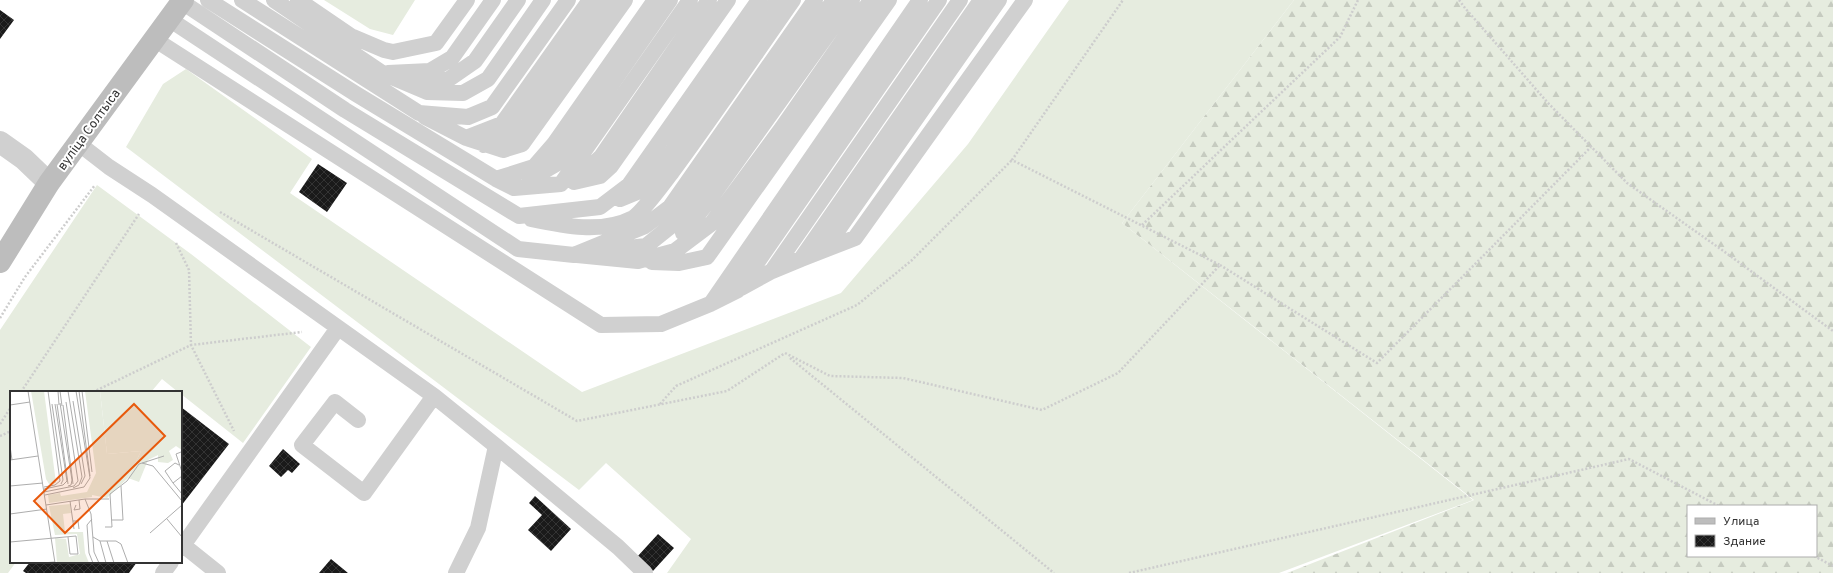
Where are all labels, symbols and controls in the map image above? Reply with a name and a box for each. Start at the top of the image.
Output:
street label: вуліца Солтыса [55,86,124,174]
inset map [10,391,182,563]
legend [1687,505,1817,557]
text: Улица [1723,514,1759,530]
text: Здание [1723,534,1766,550]

